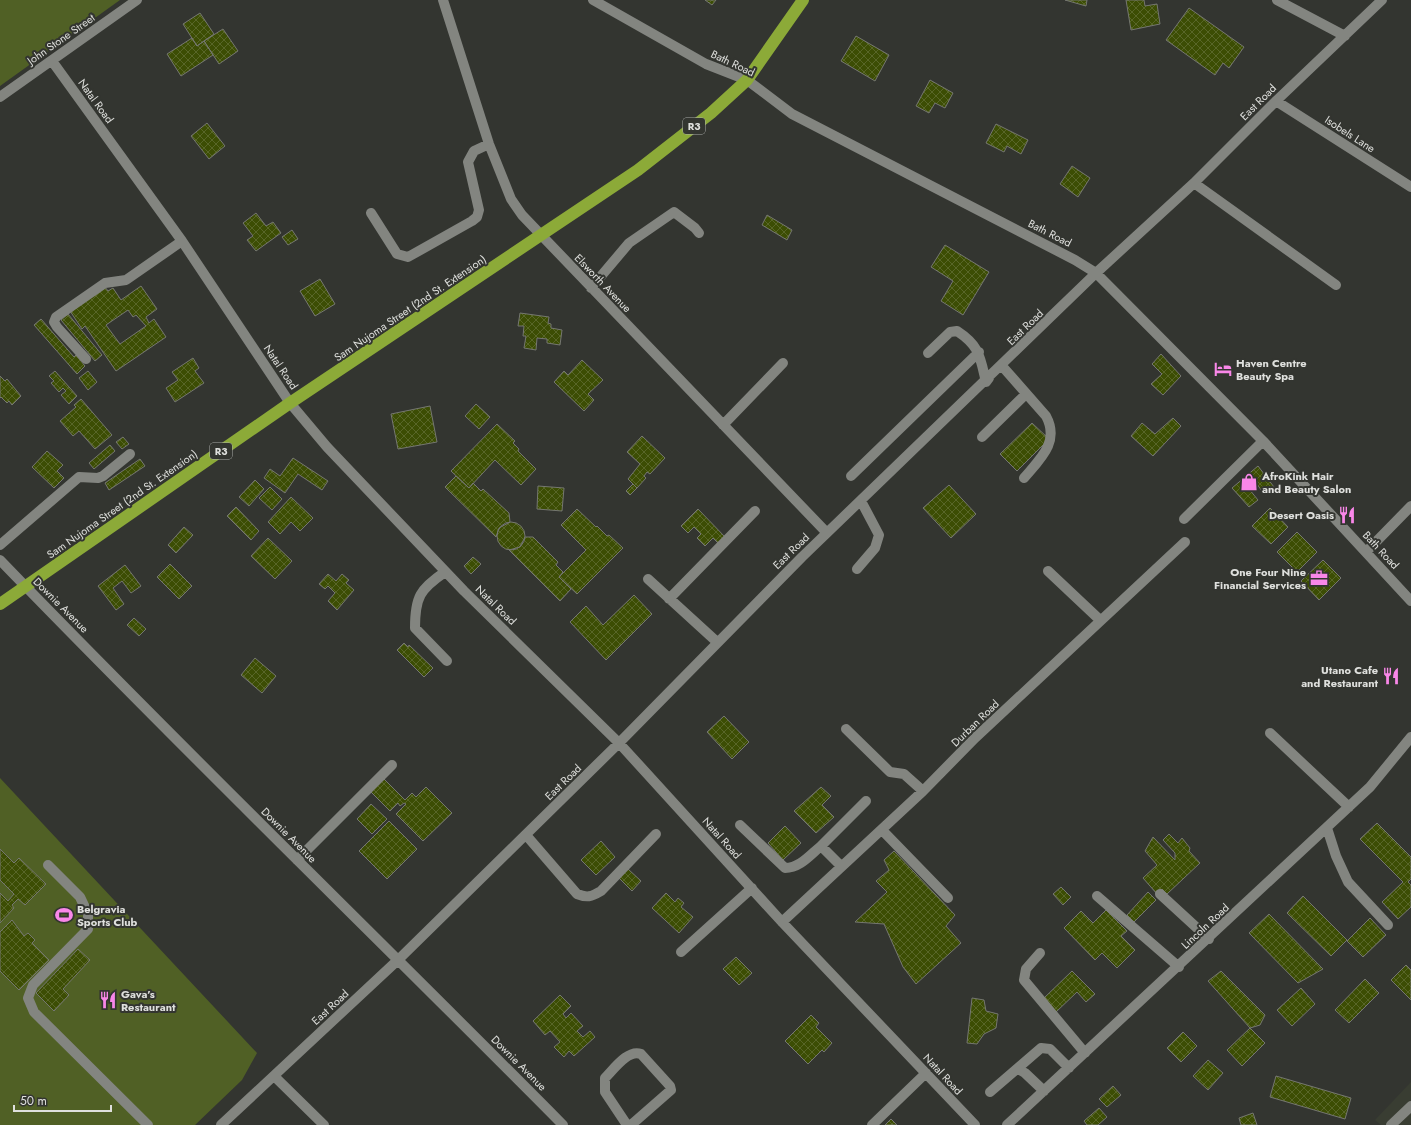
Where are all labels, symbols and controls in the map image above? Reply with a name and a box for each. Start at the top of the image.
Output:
street label: John Stone Street [22,10,98,69]
street label: Bath Road [708,46,758,80]
street label: Natal Road [74,76,118,126]
street label: East Road [1236,80,1280,124]
street label: Isobels Lane [1322,112,1379,156]
road number: R3 [683,118,705,134]
street label: Bath Road [1025,215,1075,251]
street label: Elsworth Avenue [571,250,635,316]
street label: Sam Nujoma Street (2nd St. Extension) [331,251,489,365]
street label: East Road [1003,305,1047,349]
street label: Natal Road [260,341,302,393]
place label: Haven Centre Beauty Spa [1236,355,1307,384]
hotel icon: Haven Centre Beauty Spa [1213,359,1233,379]
road number: R3 [210,443,232,459]
street label: Sam Nujoma Street (2nd St. Extension) [43,446,201,562]
place label: AfroKink Hair and Beauty Salon [1261,468,1351,497]
shop icon: AfroKink Hair and Beauty Salon [1239,472,1259,492]
restaurant icon: Desert Oasis [1337,505,1357,525]
place label: Desert Oasis [1269,507,1334,523]
street label: Bath Road [1359,527,1403,573]
street label: East Road [769,529,813,573]
place label: One Four Nine Financial Services [1214,564,1306,593]
office icon: One Four Nine Financial Services [1309,568,1329,588]
street label: Downie Avenue [30,574,93,637]
street label: Natal Road [472,581,520,629]
place label: Utano Cafe and Restaurant [1301,662,1378,691]
restaurant icon: Utano Cafe and Restaurant [1381,666,1401,686]
street label: Durban Road [947,696,1003,750]
street label: East Road [541,760,585,804]
street label: Downie Avenue [258,804,321,867]
street label: Natal Road [699,814,745,862]
street label: Lincoln Road [1178,900,1232,952]
place label: Belgravia Sports Club [77,901,137,930]
sports icon: Belgravia Sports Club [54,905,74,925]
place label: Gava’s Restaurant [121,986,176,1015]
street label: East Road [308,986,352,1028]
restaurant icon: Gava’s Restaurant [98,990,118,1010]
street label: Downie Avenue [488,1032,551,1095]
street label: Natal Road [920,1050,966,1098]
scale bar [14,1087,111,1113]
text: 50 m [20,1092,47,1110]

